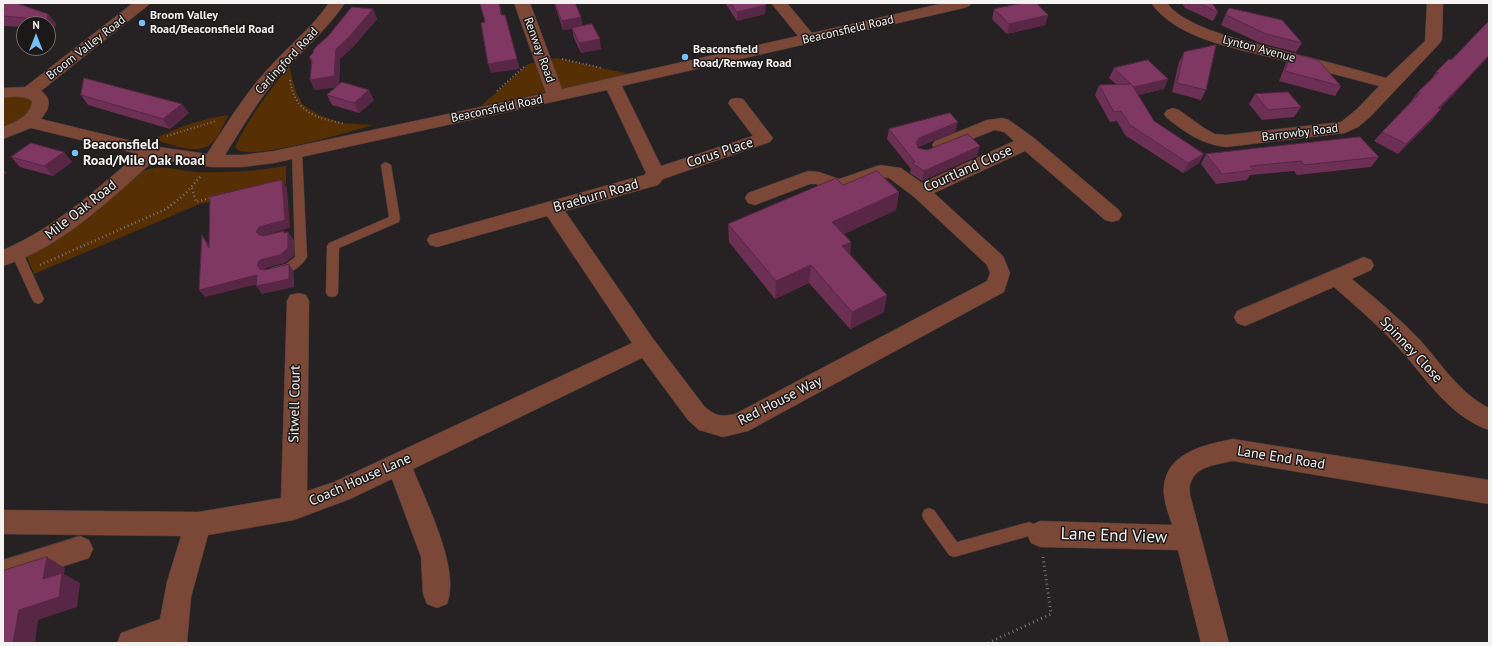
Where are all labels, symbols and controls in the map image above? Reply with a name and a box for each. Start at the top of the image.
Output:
place label: Broom Valley Road/Beaconsfield Road [150,9,274,37]
street label: Beaconsfield Road [801,12,895,48]
street label: Broom Valley Road [44,13,128,83]
street label: Renway Road [521,15,557,85]
north arrow [16,16,56,56]
text: N [32,18,40,32]
marker: Broom Valley Road/Beaconsfield Road [137,18,147,28]
street label: Carlingford Road [253,25,321,97]
street label: Lynton Avenue [1221,32,1297,66]
place label: Beaconsfield Road/Renway Road [693,43,792,71]
marker: Beaconsfield Road/Renway Road [680,52,690,62]
street label: Beaconsfield Road [450,92,544,126]
street label: Barrowby Road [1261,121,1339,145]
street label: Corus Place [685,134,755,172]
place label: Beaconsfield Road/Mile Oak Road [83,137,205,170]
street label: Courtland Close [921,142,1015,196]
marker: Beaconsfield Road/Mile Oak Road [70,148,80,158]
street label: Braeburn Road [551,176,641,216]
street label: Mile Oak Road [42,177,120,243]
street label: Spinney Close [1376,314,1446,386]
street label: Sitwell Court [286,365,304,443]
street label: Red House Way [735,373,825,429]
street label: Lane End Road [1236,443,1326,473]
street label: Coach House Lane [307,450,413,510]
street label: Lane End View [1060,524,1168,548]

